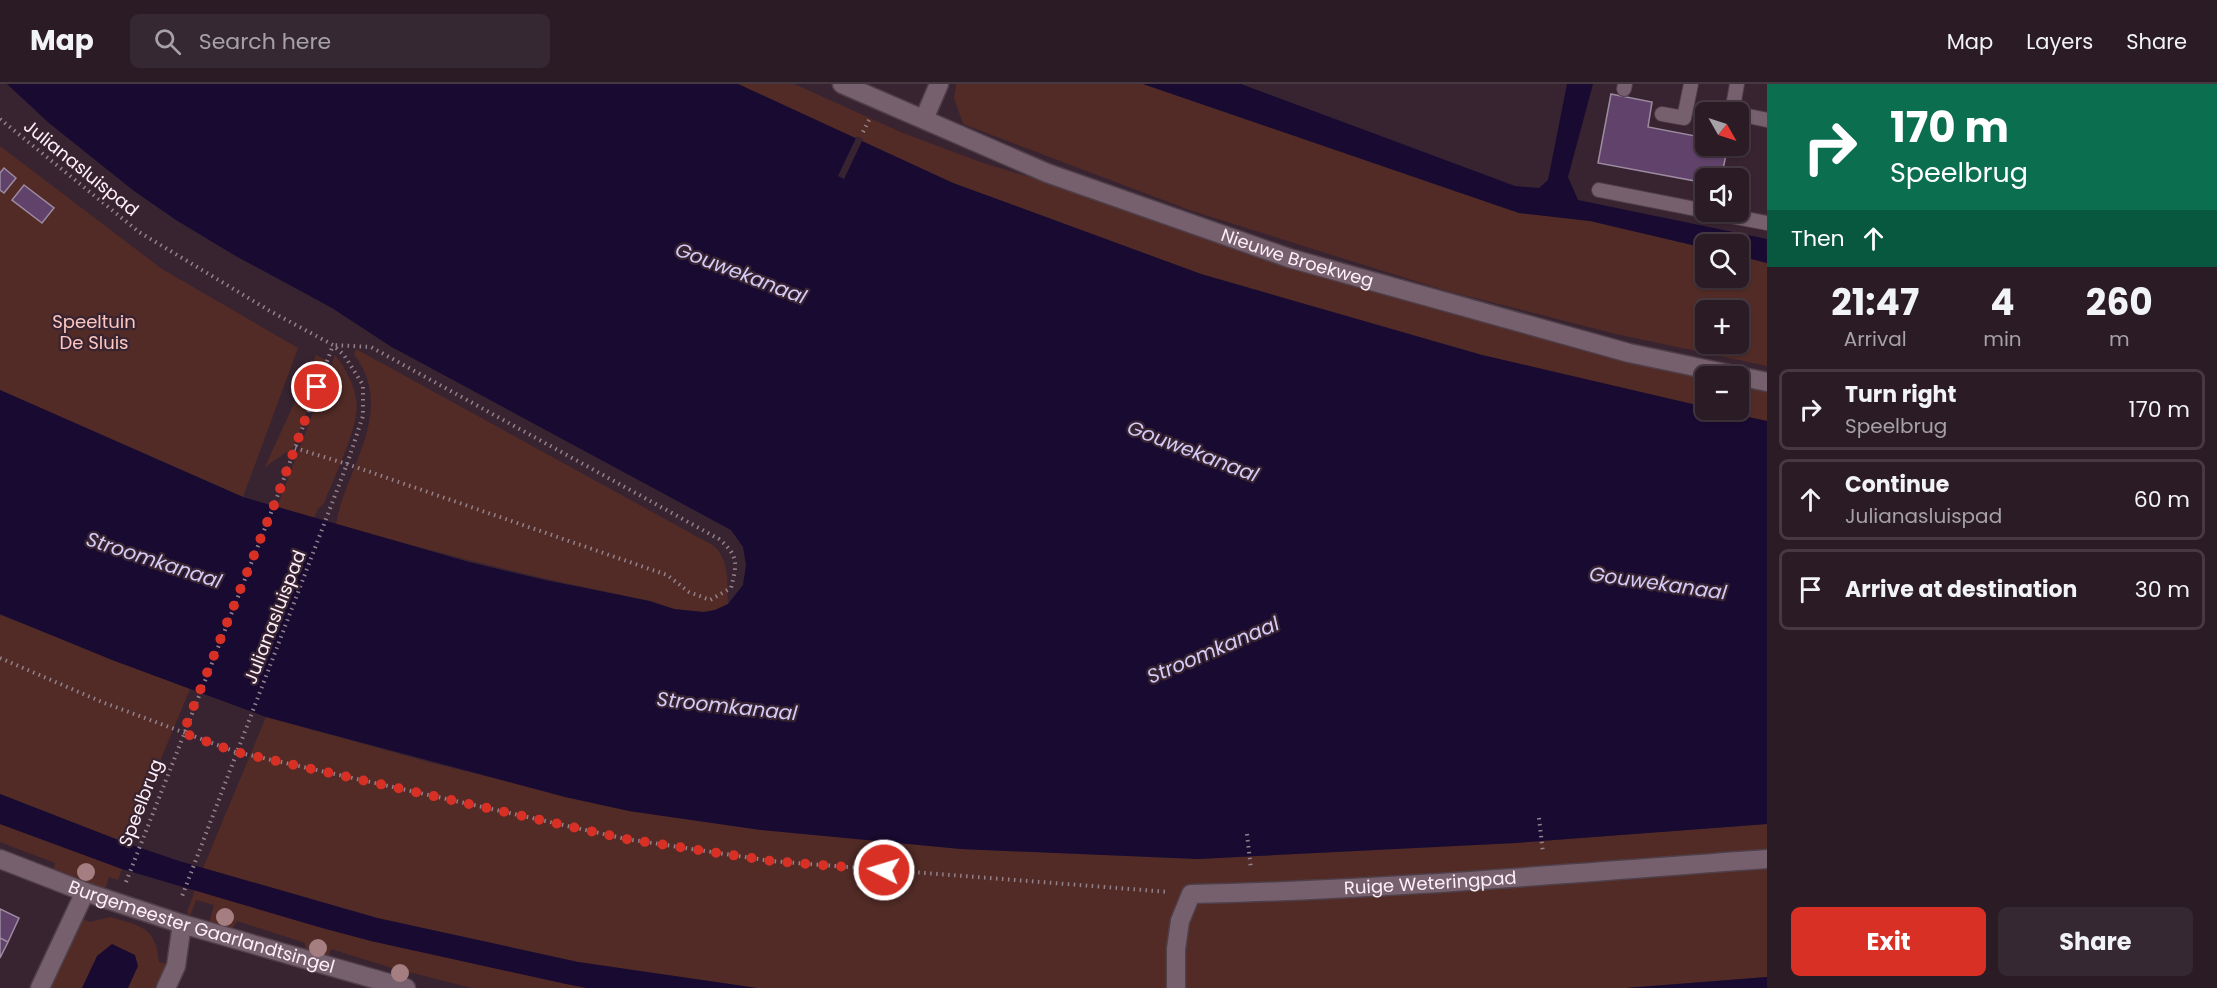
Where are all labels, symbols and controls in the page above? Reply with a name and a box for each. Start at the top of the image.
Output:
search box [130,14,550,68]
text: Map [30,21,94,60]
icon: search [151,25,184,58]
text: Search here [199,26,331,57]
text: Map [1947,27,1993,56]
text: Layers [2026,27,2093,56]
text: Share [2126,27,2187,56]
text: 170 m [1890,98,2009,157]
north arrow [1695,102,1749,156]
map controls [1695,102,1749,420]
icon: right [1791,108,1869,186]
street label: Julianasluispad [18,113,144,222]
text: Speelbrug [1890,154,2028,191]
button: sound [1695,168,1749,222]
street label: Nieuwe Broekweg [1218,222,1377,293]
icon: ahead [1857,222,1890,255]
text: Then [1791,223,1845,254]
button: search [1695,234,1749,288]
water label: Gouwekanaal [671,235,811,311]
text: 21:47 [1831,277,1919,328]
text: 4 [1990,277,2015,328]
text: 260 [2086,277,2153,328]
button: + [1695,300,1749,354]
park label: Speeltuin De Sluis [52,309,136,355]
text: Arrival [1844,325,1907,353]
text: min [1983,325,2022,353]
text: m [2109,325,2130,353]
pin [291,361,342,412]
button: − [1695,366,1749,420]
icon: arrive [300,370,333,403]
text: Turn right [1845,379,1956,410]
icon: right [1794,393,1827,426]
text: 170 m [2129,394,2190,425]
text: Speelbrug [1845,412,1947,440]
water label: Gouwekanaal [1123,413,1263,489]
text: Continue [1845,469,1949,500]
icon: ahead [1794,483,1827,516]
text: 60 m [2134,484,2190,515]
text: Julianasluispad [1845,502,2002,530]
water label: Stroomkanaal [83,525,226,595]
street label: Julianasluispad [238,546,312,687]
water label: Gouwekanaal [1587,559,1729,607]
icon: arrive [1794,573,1827,606]
text: Arrive at destination [1845,574,2077,605]
text: 30 m [2135,574,2190,605]
water label: Stroomkanaal [1143,610,1284,690]
water label: Stroomkanaal [655,685,799,727]
street label: Speelbrug [112,755,169,850]
position arrow [852,838,916,902]
street label: Ruige Weteringpad [1343,865,1517,900]
street label: Burgemeester Gaarlandtsingel [65,874,338,979]
button: Exit [1791,907,1986,976]
button: Share [1998,907,2193,976]

